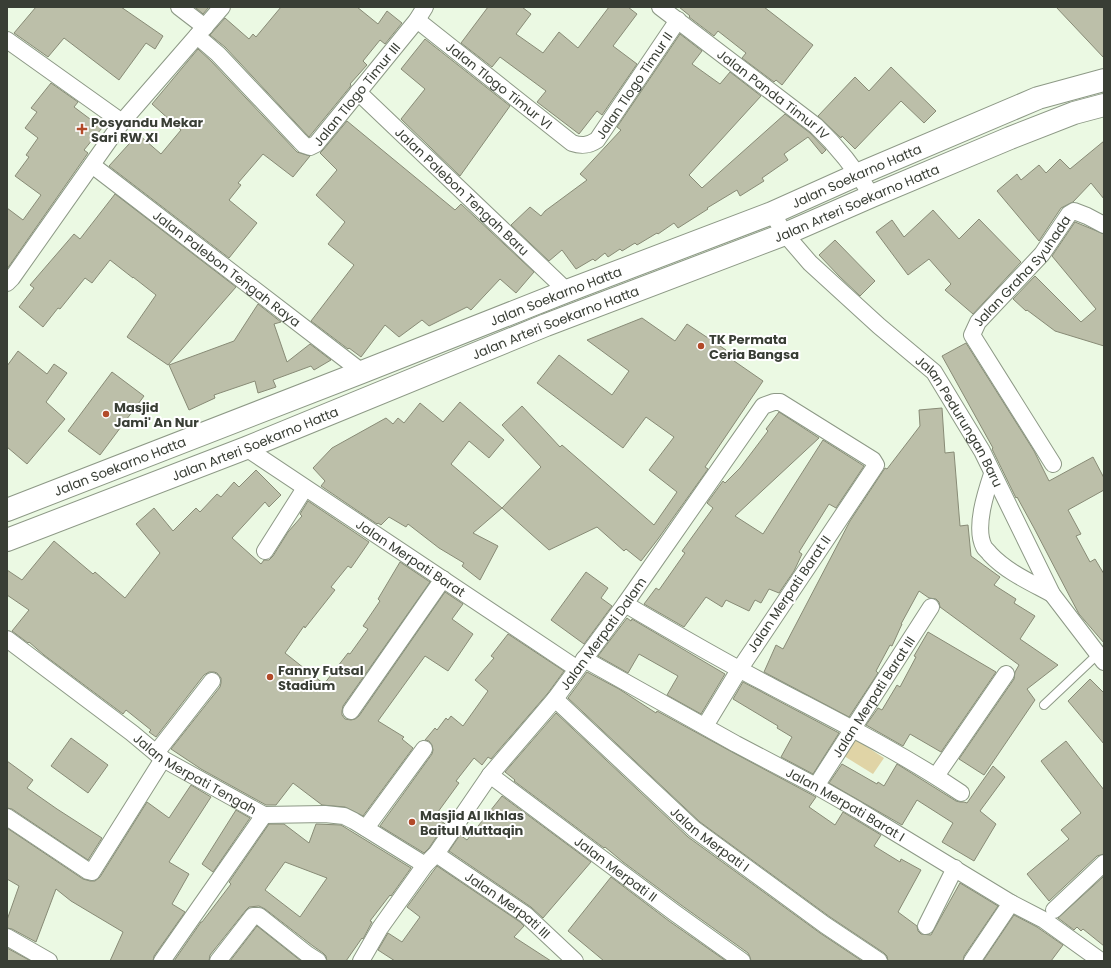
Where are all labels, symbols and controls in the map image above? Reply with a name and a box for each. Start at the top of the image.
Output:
street label: Jalan Tlogo Timur II [591,28,677,143]
street label: Jalan Tlogo Timur VI [442,37,556,133]
street label: Jalan Tlogo Timur III [309,38,404,150]
street label: Jalan Panda Timur IV [713,44,834,144]
place label: Posyandu Mekar Sari RW XI [91,113,204,147]
marker: Posyandu Mekar Sari RW XI [76,123,88,135]
street label: Jalan Palebon Tengah Baru [391,123,534,260]
street label: Jalan Soekarno Hatta [788,139,924,213]
street label: Jalan Arteri Soekarno Hatta [771,159,942,247]
street label: Jalan Palebon Tengah Raya [149,206,305,331]
street label: Jalan Graha Syuhada [968,211,1075,329]
street label: Jalan Soekarno Hatta [487,262,624,330]
street label: Jalan Arteri Soekarno Hatta [469,281,642,364]
place label: TK Permata Ceria Bangsa [709,330,799,364]
marker: TK Permata Ceria Bangsa [696,341,706,351]
street label: Jalan Pedurungan Baru [911,351,1008,490]
place label: Masjid Jami' An Nur [114,398,199,432]
street label: Jalan Arteri Soekarno Hatta [169,402,341,485]
marker: Masjid Jami' An Nur [101,409,111,419]
street label: Jalan Soekarno Hatta [51,432,189,500]
street label: Jalan Merpati Barat [352,514,469,601]
street label: Jalan Merpati Barat II [743,532,835,656]
street label: Jalan Merpati Dalam [555,573,651,694]
street label: Jalan Merpati Barat III [827,632,919,761]
place label: Fanny Futsal Stadium [278,661,364,695]
marker: Fanny Futsal Stadium [265,672,275,682]
street label: Jalan Merpati Tengah [129,729,260,819]
street label: Jalan Merpati Barat I [783,762,909,846]
street label: Jalan Merpati I [666,802,753,876]
place label: Masjid Al Ikhlas Baitul Muttaqin [420,806,524,840]
marker: Masjid Al Ikhlas Baitul Muttaqin [407,817,417,827]
street label: Jalan Merpati II [570,832,661,906]
street label: Jalan Merpati III [461,867,555,943]

